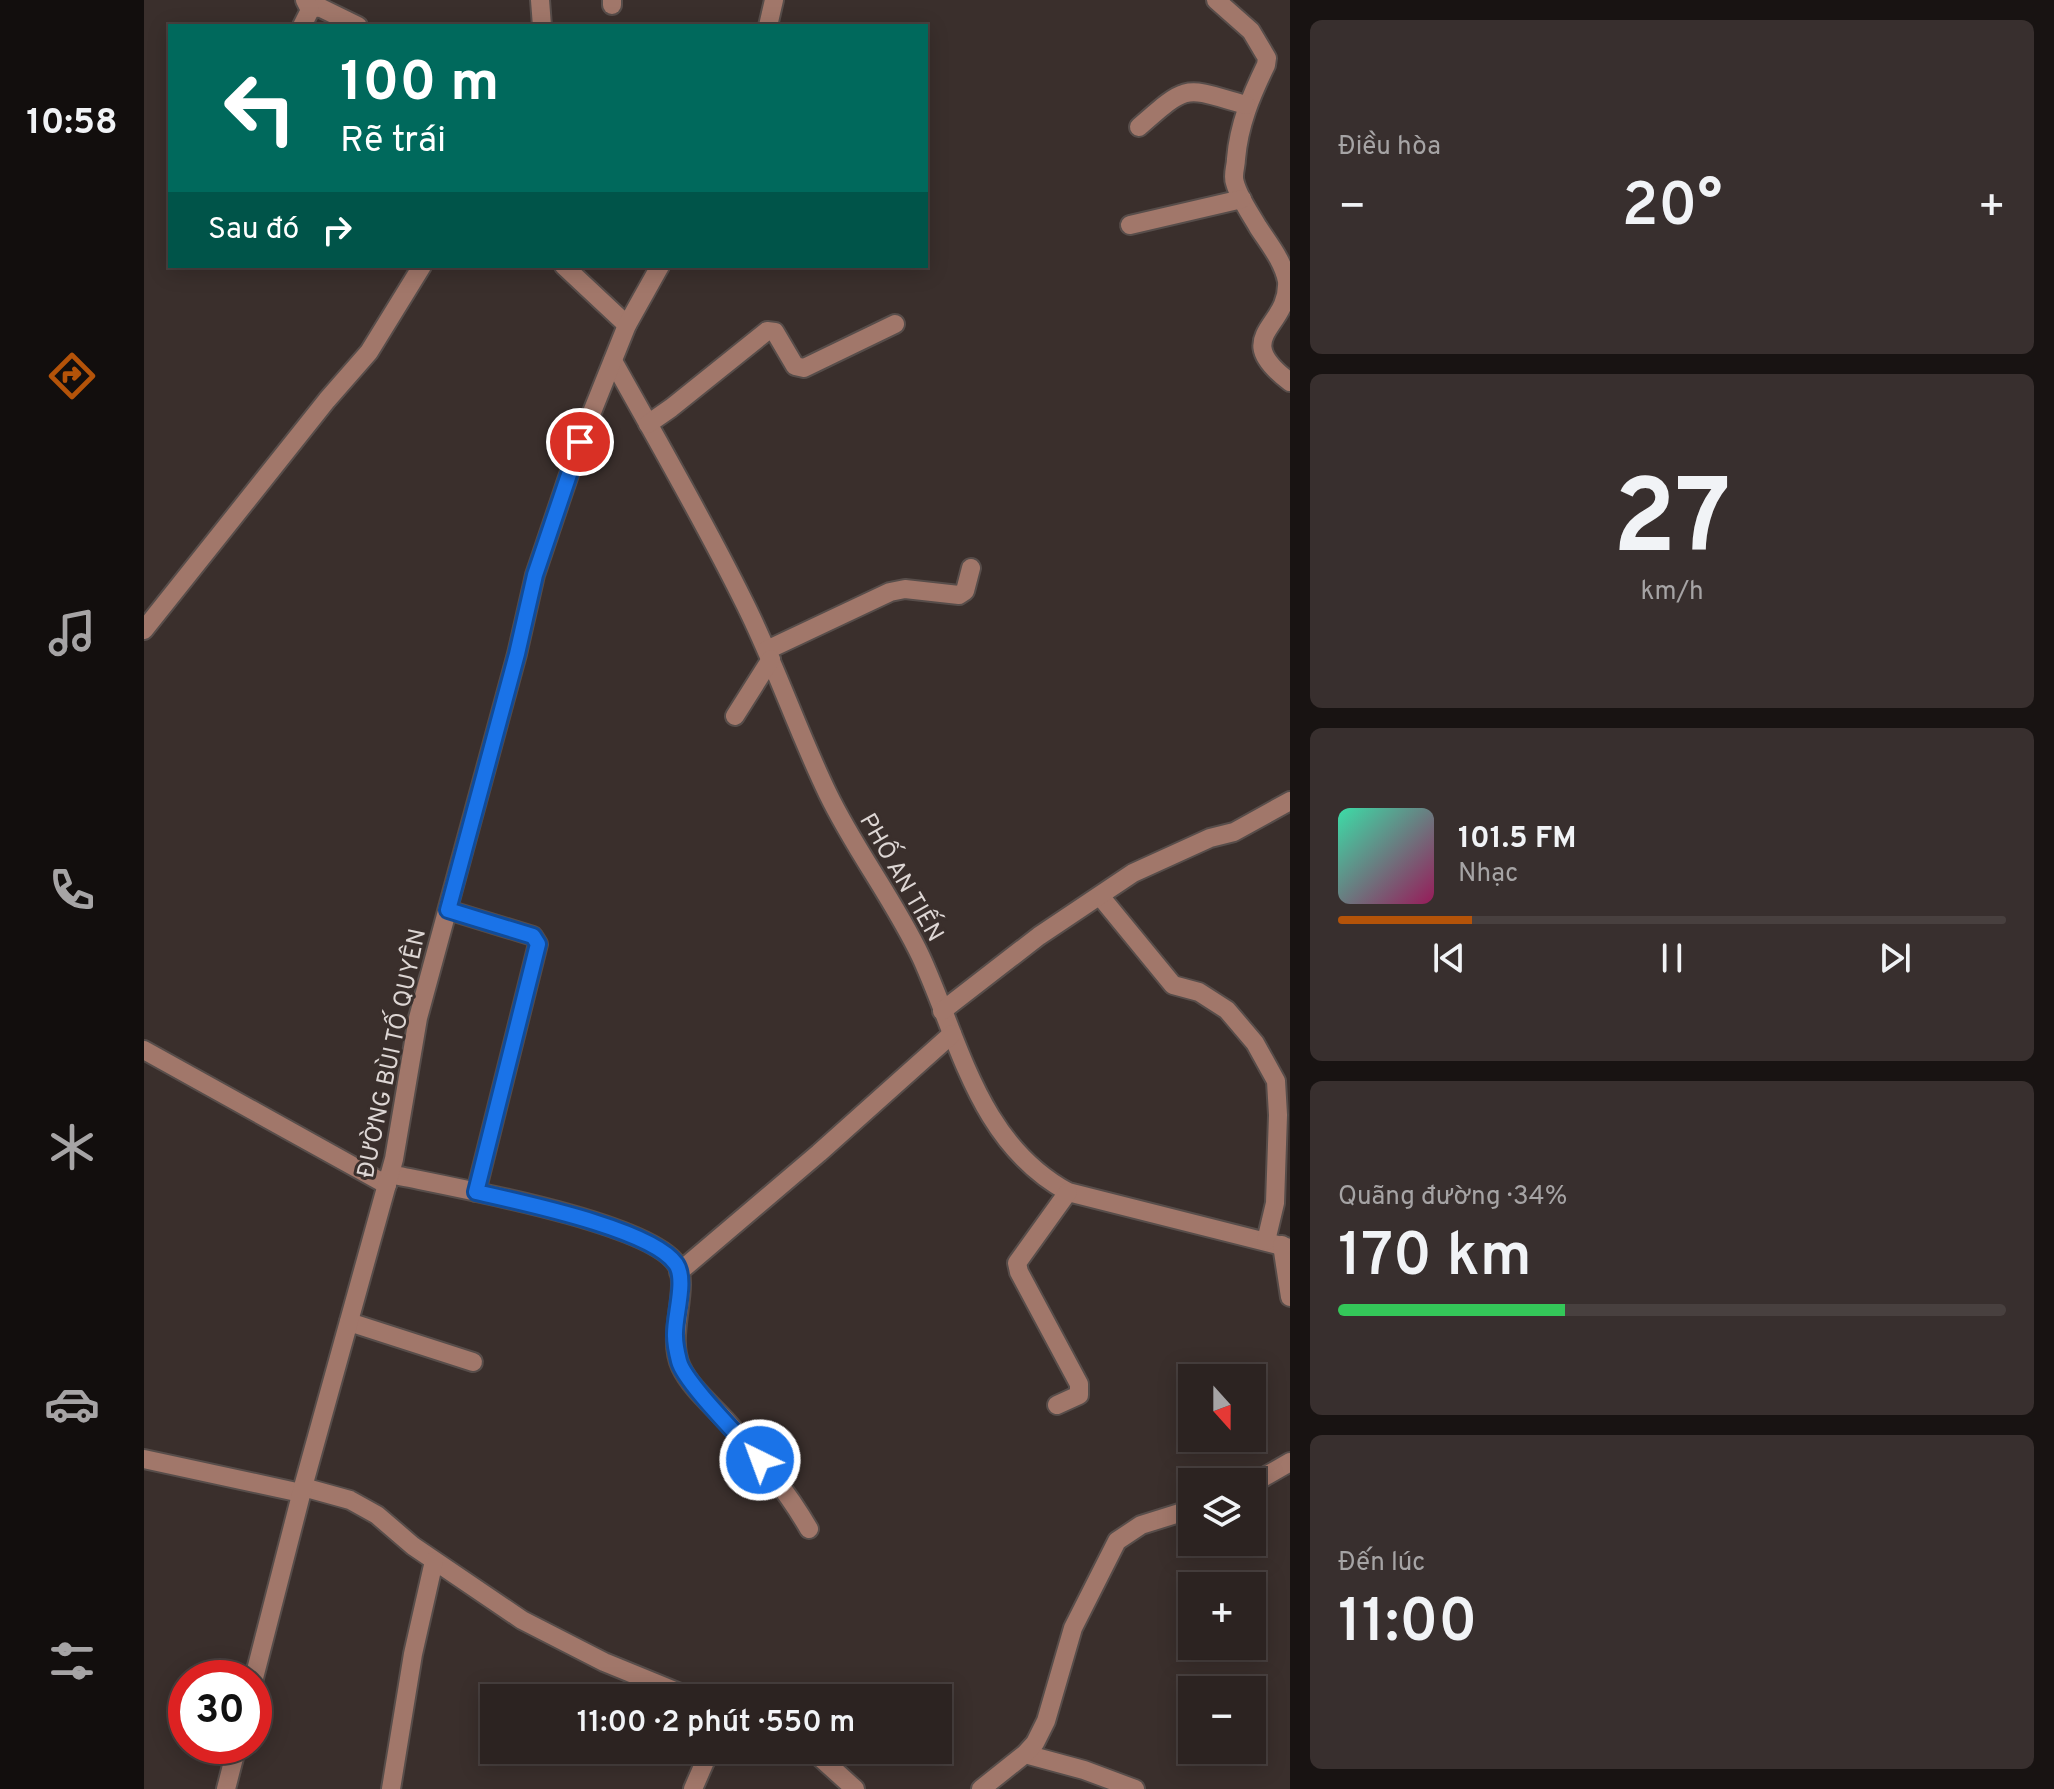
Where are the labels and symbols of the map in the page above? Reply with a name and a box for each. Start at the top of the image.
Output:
pin [546,408,614,476]
street label: PHỐ AN TIẾN [851,805,954,948]
street label: ĐƯỜNG BÙI TỐ QUYÊN [346,925,434,1181]
north arrow [1178,1364,1266,1452]
position arrow [718,1418,802,1502]
speed limit sign: 30 [168,1660,272,1764]

